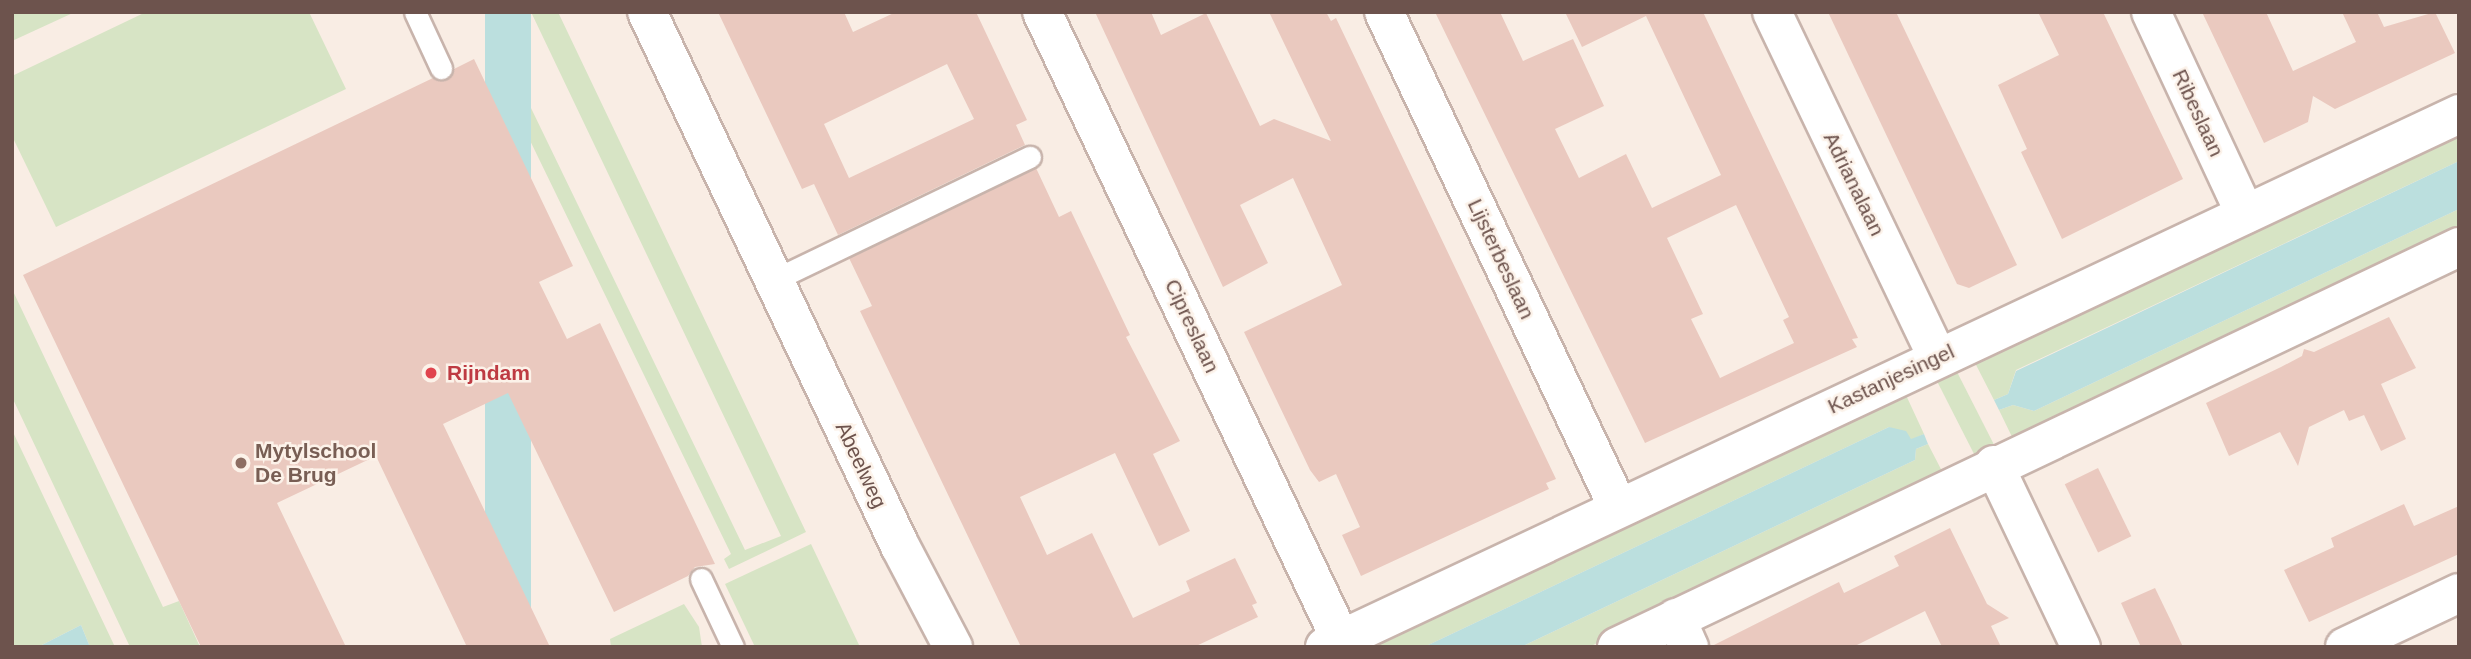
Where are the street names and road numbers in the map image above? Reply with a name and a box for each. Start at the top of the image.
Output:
street label: Ribeslaan [2167,65,2229,161]
street label: Adrianalaan [1818,128,1890,240]
street label: Lijsterbeslaan [1462,195,1540,323]
street label: Cipreslaan [1159,275,1225,377]
street label: Kastanjesingel [1824,339,1958,419]
street label: Abeelweg [830,418,892,512]

